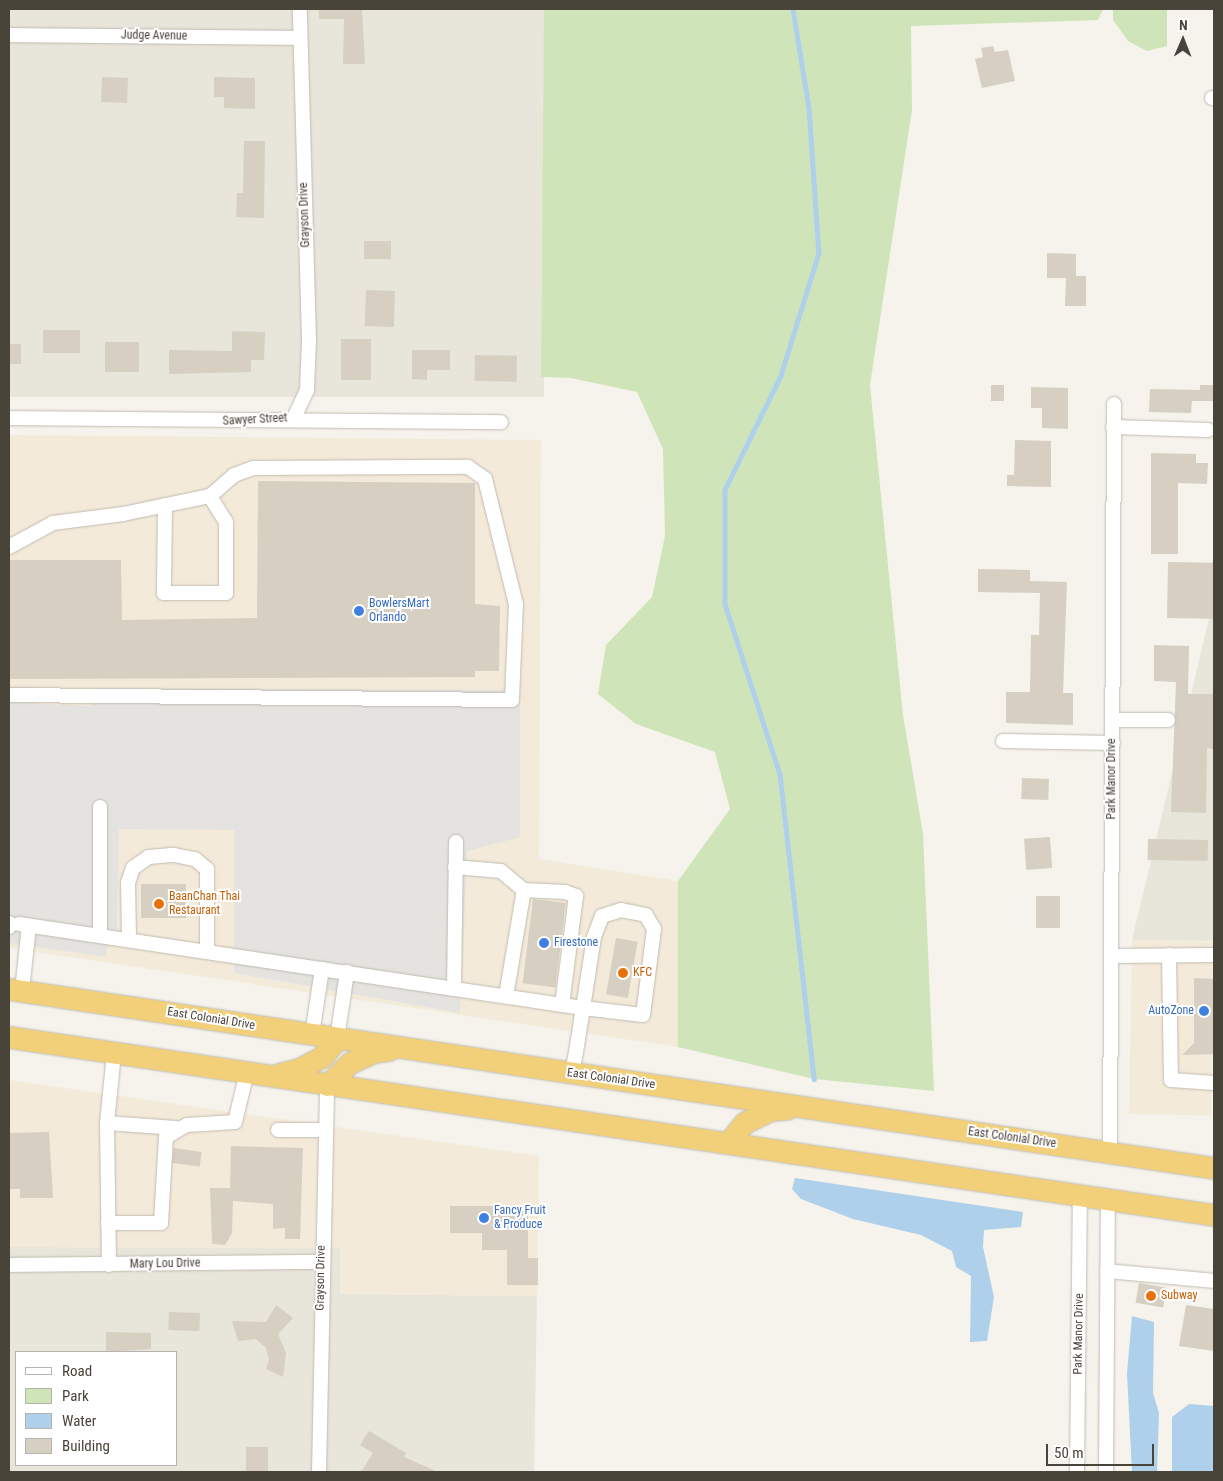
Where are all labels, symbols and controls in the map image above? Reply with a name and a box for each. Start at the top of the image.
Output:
north arrow [1158,15,1208,65]
text: N [1179,17,1188,33]
street label: Judge Avenue [121,28,187,44]
street label: Grayson Drive [297,182,313,248]
street label: Sawyer Street [222,411,288,429]
place label: BowlersMart Orlando [369,597,429,625]
marker: BowlersMart Orlando [353,605,365,617]
street label: Park Manor Drive [1105,738,1119,820]
place label: BaanChan Thai Restaurant [169,890,240,918]
marker: BaanChan Thai Restaurant [153,898,165,910]
place label: Firestone [554,936,598,950]
marker: Firestone [538,937,550,949]
place label: KFC [633,966,652,980]
marker: KFC [617,967,629,979]
place label: AutoZone [1148,1004,1194,1018]
street label: East Colonial Drive [166,1005,256,1033]
marker: AutoZone [1198,1005,1210,1017]
street label: East Colonial Drive [566,1066,656,1092]
street label: East Colonial Drive [967,1125,1057,1151]
place label: Fancy Fruit & Produce [494,1204,546,1232]
marker: Fancy Fruit & Produce [478,1212,490,1224]
street label: Grayson Drive [313,1245,329,1311]
street label: Mary Lou Drive [130,1256,200,1272]
place label: Subway [1161,1289,1197,1303]
marker: Subway [1145,1290,1157,1302]
street label: Park Manor Drive [1071,1293,1087,1375]
legend [15,1351,178,1466]
text: Road [62,1362,92,1380]
text: Park [62,1387,89,1405]
text: Water [62,1412,96,1430]
scale bar [1048,1434,1156,1466]
text: Building [62,1437,110,1455]
text: 50 m [1054,1444,1084,1462]

